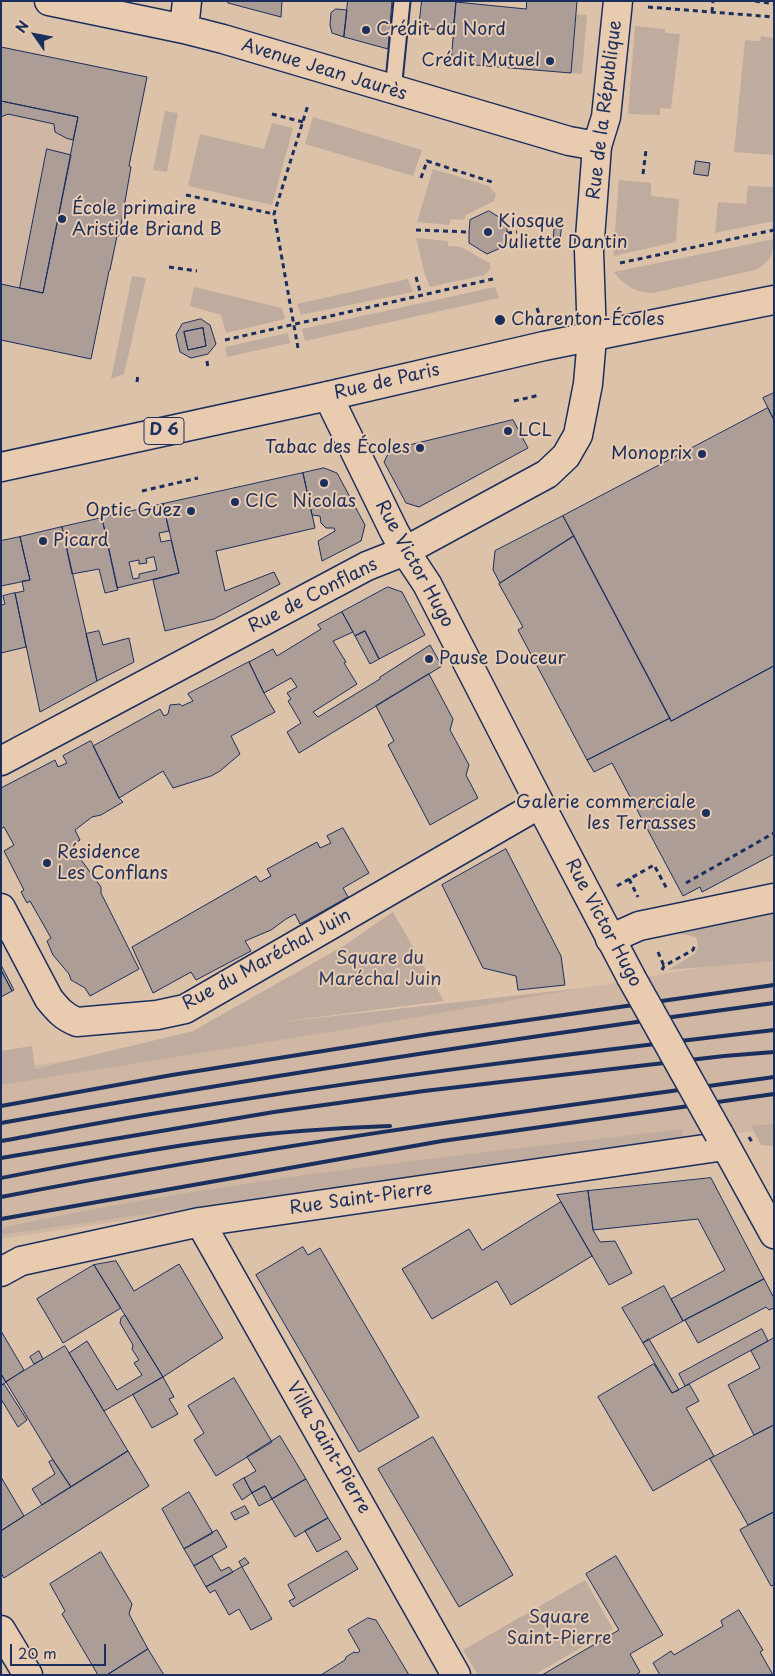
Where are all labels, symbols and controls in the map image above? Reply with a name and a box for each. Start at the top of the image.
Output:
north arrow [10,10,60,60]
text: N [10,16,34,37]
place label: Crédit du Nord [376,19,506,41]
street label: Rue de la République [583,19,627,201]
marker: Crédit du Nord [360,24,372,36]
street label: Avenue Jean Jaurès [239,35,409,105]
place label: Crédit Mutuel [421,50,540,72]
marker: Crédit Mutuel [544,55,556,67]
place label: École primaire Aristide Briand B [72,198,222,240]
place label: Kiosque Juliette Dantin [498,211,628,253]
marker: École primaire Aristide Briand B [56,213,68,225]
marker: Kiosque Juliette Dantin [482,226,494,238]
place label: Charenton-Écoles [511,309,665,331]
marker: Charenton-Écoles [493,313,507,327]
street label: Rue de Paris [332,359,442,405]
road number: D 6 [144,418,184,444]
place label: LCL [518,420,552,442]
marker: LCL [502,425,514,437]
place label: Tabac des Écoles [265,437,410,459]
marker: Tabac des Écoles [414,442,426,454]
place label: Monoprix [611,443,692,465]
marker: Monoprix [696,448,708,460]
marker: Nicolas [318,477,330,489]
place label: CIC [245,491,278,513]
place label: Nicolas [292,491,356,513]
marker: CIC [229,496,241,508]
street label: Rue Victor Hugo [370,497,458,631]
place label: Optic Guez [86,500,181,522]
marker: Optic Guez [185,505,197,517]
place label: Picard [53,530,109,552]
marker: Picard [37,535,49,547]
street label: Rue de Conflans [245,554,381,638]
place label: Pause Douceur [439,648,566,670]
marker: Pause Douceur [423,653,435,665]
place label: Galerie commerciale les Terrasses [516,792,696,834]
marker: Galerie commerciale les Terrasses [700,807,712,819]
place label: Résidence Les Conflans [57,842,168,884]
street label: Rue Victor Hugo [560,855,646,991]
marker: Résidence Les Conflans [41,857,53,869]
street label: Rue du Maréchal Juin [179,905,355,1015]
park label: Square du Maréchal Juin [318,948,442,991]
street label: Rue Saint-Pierre [288,1178,434,1220]
street label: Villa Saint-Pierre [281,1378,375,1518]
park label: Square Saint-Pierre [507,1607,611,1650]
scale bar [12,1634,109,1666]
text: 20 m [18,1641,57,1664]

